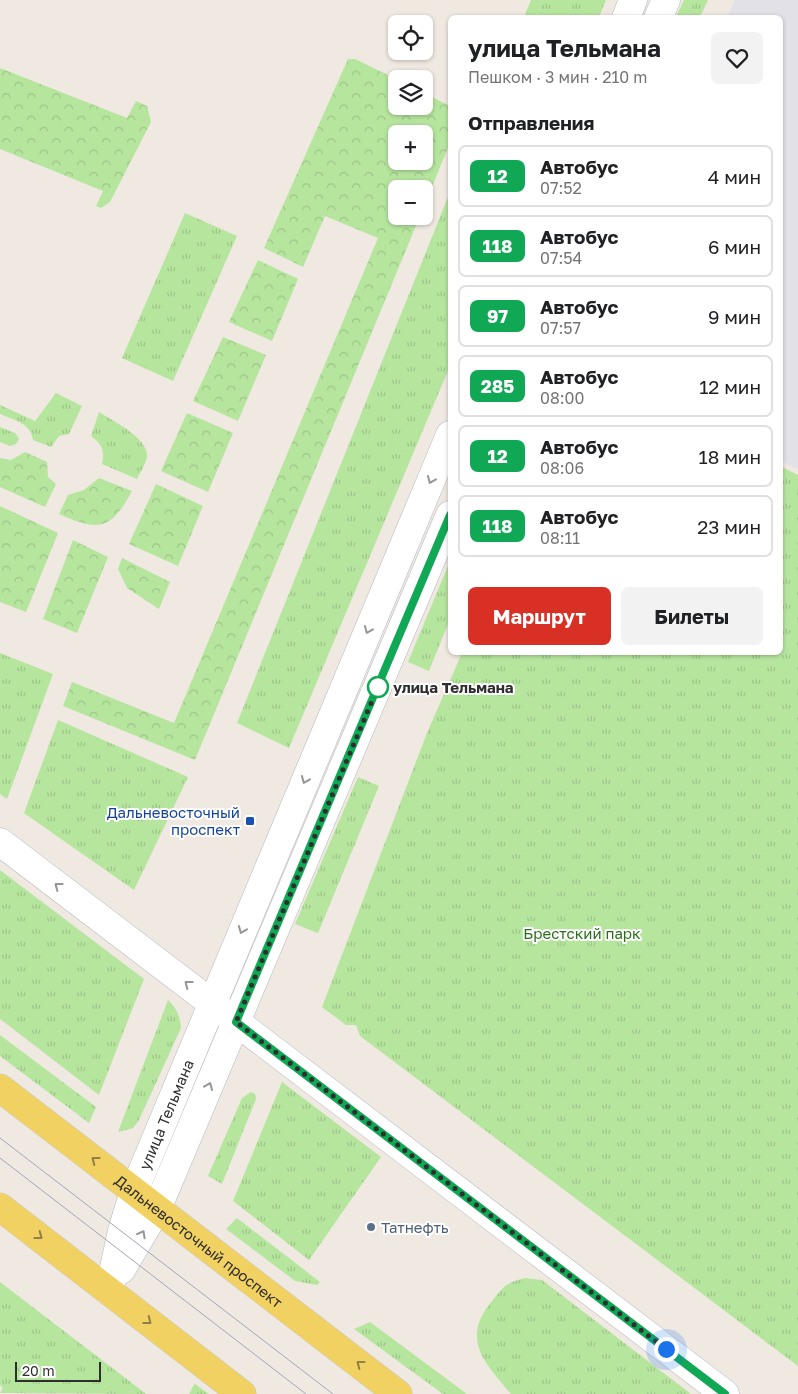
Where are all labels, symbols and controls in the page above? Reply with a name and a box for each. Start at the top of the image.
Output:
map controls [388,15,433,225]
button: locate [388,15,433,60]
button: heart [711,32,763,84]
text: улица Тельмана [468,33,661,62]
text: Пешком · 3 мин · 210 m [468,67,647,87]
button: layers [388,70,433,115]
text: Отправления [468,111,594,134]
button: + [388,125,433,170]
text: Автобус [540,155,618,178]
text: 12 [487,165,508,187]
text: 4 мин [708,165,761,188]
text: 07:52 [540,178,582,198]
button: − [388,180,433,225]
text: Автобус [540,225,618,248]
text: 118 [482,235,513,257]
text: 6 мин [708,235,761,258]
text: 07:54 [540,248,582,268]
text: Автобус [540,295,618,318]
text: 97 [487,305,508,327]
text: 9 мин [708,305,761,328]
text: 07:57 [540,318,581,338]
text: Автобус [540,365,618,388]
text: 285 [481,375,514,397]
text: 12 мин [699,375,761,398]
text: 08:00 [540,388,584,408]
text: Автобус [540,435,618,458]
text: 12 [487,445,508,467]
text: 18 мин [699,445,761,468]
text: 08:06 [540,458,584,478]
one-way arrow [427,475,437,484]
text: Автобус [540,505,618,528]
text: 118 [482,515,513,537]
text: 23 мин [697,515,761,538]
text: 08:11 [540,528,580,548]
button: Маршрут [468,587,611,645]
button: Билеты [621,587,763,645]
one-way arrow [364,625,375,634]
marker: улица Тельмана [367,676,389,698]
place label: улица Тельмана [393,678,514,696]
one-way arrow [301,775,312,784]
place label: Дальневосточный проспект [107,803,241,838]
marker: Дальневосточный проспект [244,815,256,827]
one-way arrow [54,883,64,892]
park label: Брестский парк [523,924,641,942]
one-way arrow [238,925,249,934]
one-way arrow [185,982,194,990]
street label: улица Тельмана [135,1057,197,1172]
one-way arrow [203,1082,214,1091]
one-way arrow [92,1158,101,1166]
street label: Дальневосточный проспект [112,1171,287,1311]
place label: Татнефть [381,1218,449,1236]
marker: Татнефть [365,1221,377,1233]
one-way arrow [136,1230,146,1239]
one-way arrow [33,1231,42,1239]
one-way arrow [142,1316,151,1324]
your location [654,1337,679,1362]
scale bar [15,1359,101,1382]
one-way arrow [356,1361,365,1370]
text: 20 m [22,1362,55,1379]

